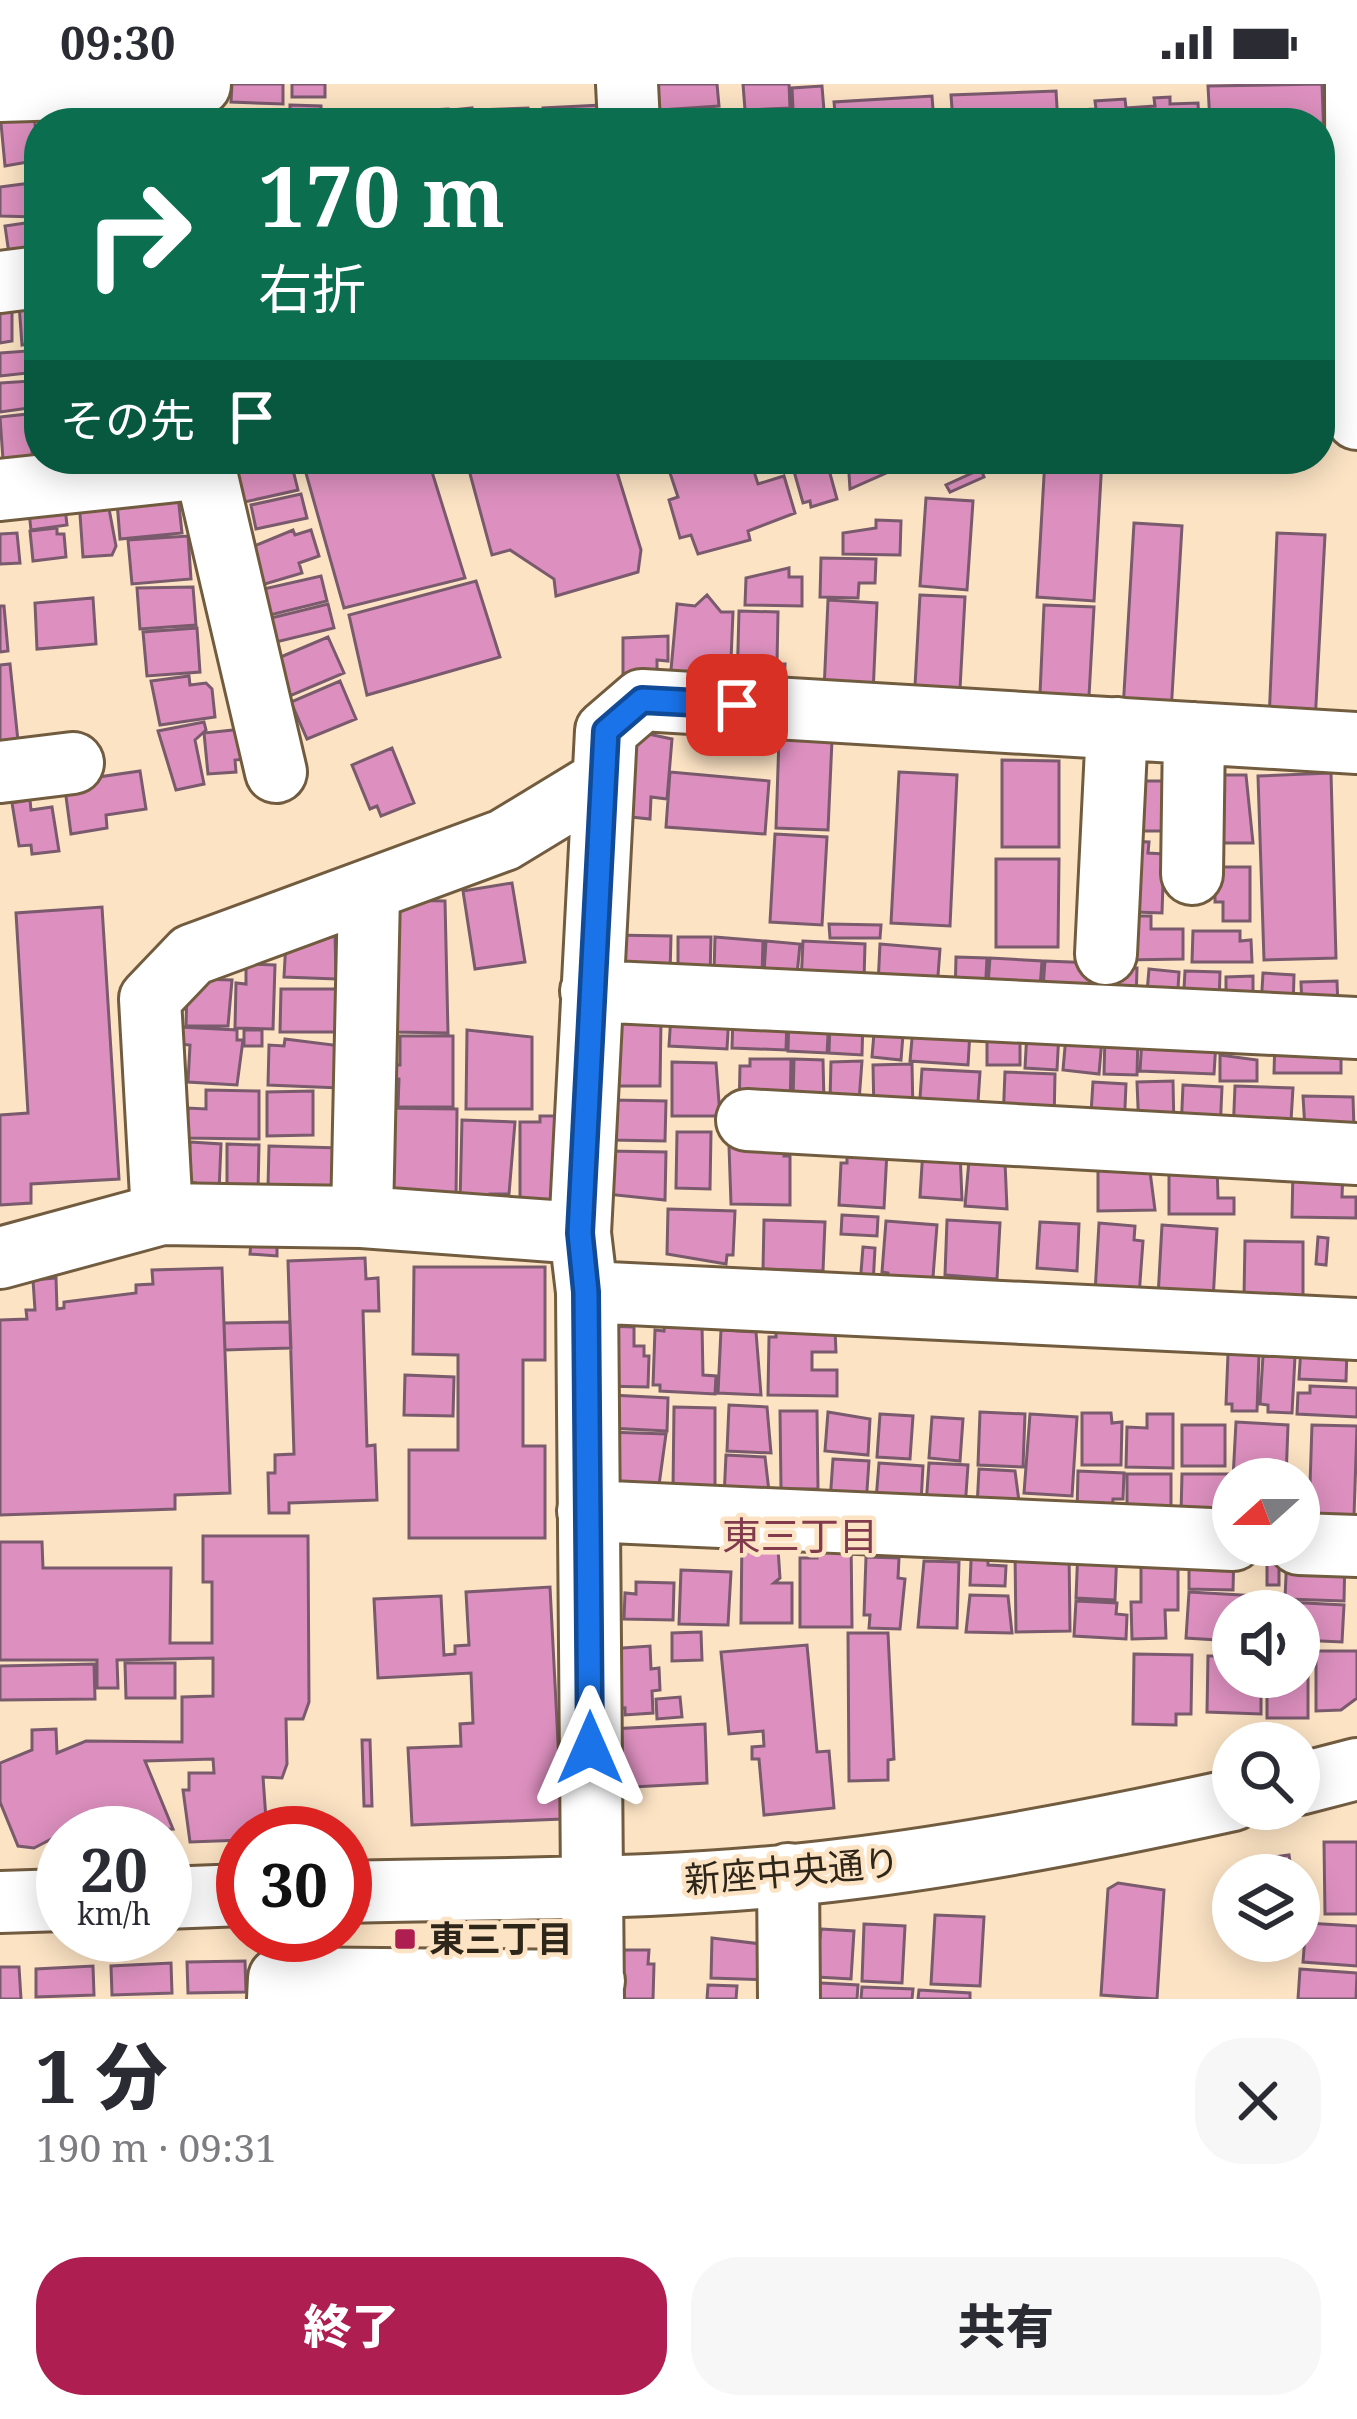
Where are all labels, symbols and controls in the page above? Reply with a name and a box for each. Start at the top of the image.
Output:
text: 09:30 [60,12,175,73]
text: 170 m [258,137,505,252]
icon: right [60,156,216,312]
text: 右折 [258,251,366,325]
icon: arrive [219,384,285,450]
text: その先 [60,389,195,450]
pin [686,654,788,756]
icon: arrive [704,672,770,738]
north arrow [1212,1458,1320,1566]
map controls [1212,1458,1320,1962]
district label: 東三丁目 [722,1508,878,1561]
button: sound [1212,1590,1320,1698]
position arrow [527,1685,653,1811]
button: search [1212,1722,1320,1830]
speed limit sign: 30 [216,1806,372,1962]
text: 20 [80,1828,148,1910]
street label: 新座中央通り [682,1837,902,1904]
button: layers [1212,1854,1320,1962]
text: km/h [77,1893,151,1934]
place label: 東三丁目 [429,1914,573,1963]
marker: 東三丁目 [392,1926,418,1952]
text: 1 分 [36,2026,168,2124]
button: close [1195,2038,1321,2164]
text: 190 m · 09:31 [36,2120,277,2173]
button: 終了 [36,2257,667,2395]
button: 共有 [691,2257,1321,2395]

